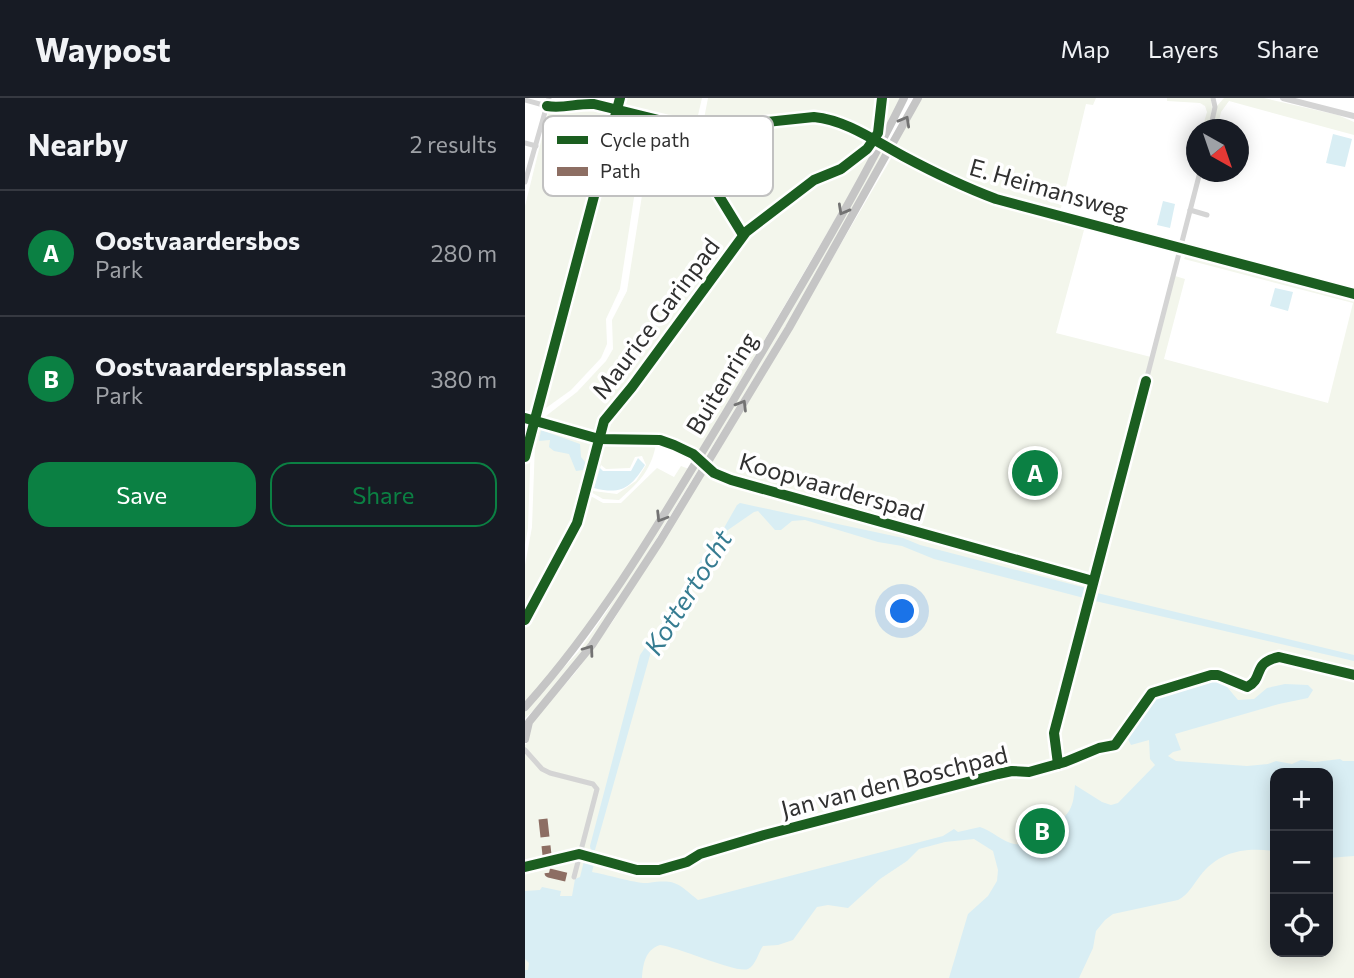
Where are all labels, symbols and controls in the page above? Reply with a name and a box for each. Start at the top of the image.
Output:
text: Waypost [35,28,171,69]
text: Map [1061,34,1110,63]
text: Layers [1148,34,1219,63]
text: Share [1257,34,1319,63]
legend [543,116,773,196]
one-way arrow [897,116,910,128]
north arrow [1186,119,1249,182]
text: Nearby [28,125,128,162]
text: Cycle path [600,128,690,151]
text: 2 results [410,130,497,158]
street label: E. Heimansweg [966,152,1132,224]
text: Path [600,159,641,182]
one-way arrow [838,202,851,215]
text: Oostvaardersbos [95,224,300,255]
street label: Maurice Garinpad [585,232,725,404]
text: A [43,239,59,267]
text: 280 m [431,239,497,267]
text: Park [95,255,143,283]
street label: Buitenring [679,327,763,439]
text: Oostvaardersplassen [95,350,346,381]
text: B [43,365,59,393]
text: 380 m [430,365,497,393]
text: Park [95,381,143,409]
one-way arrow [734,400,747,413]
street label: Koopvaarderspad [736,446,928,526]
pin: A [1012,447,1058,499]
button: Save [28,462,256,527]
button: Share [270,462,497,527]
one-way arrow [657,510,670,523]
water label: Kottertocht [637,523,738,660]
your location [885,594,919,628]
one-way arrow [581,645,593,657]
street label: Jan van den Boschpad [778,739,1010,823]
map controls [1270,768,1333,957]
button: + [1270,768,1333,831]
pin: B [1019,805,1065,857]
button: − [1270,831,1333,894]
button: locate [1270,894,1333,957]

